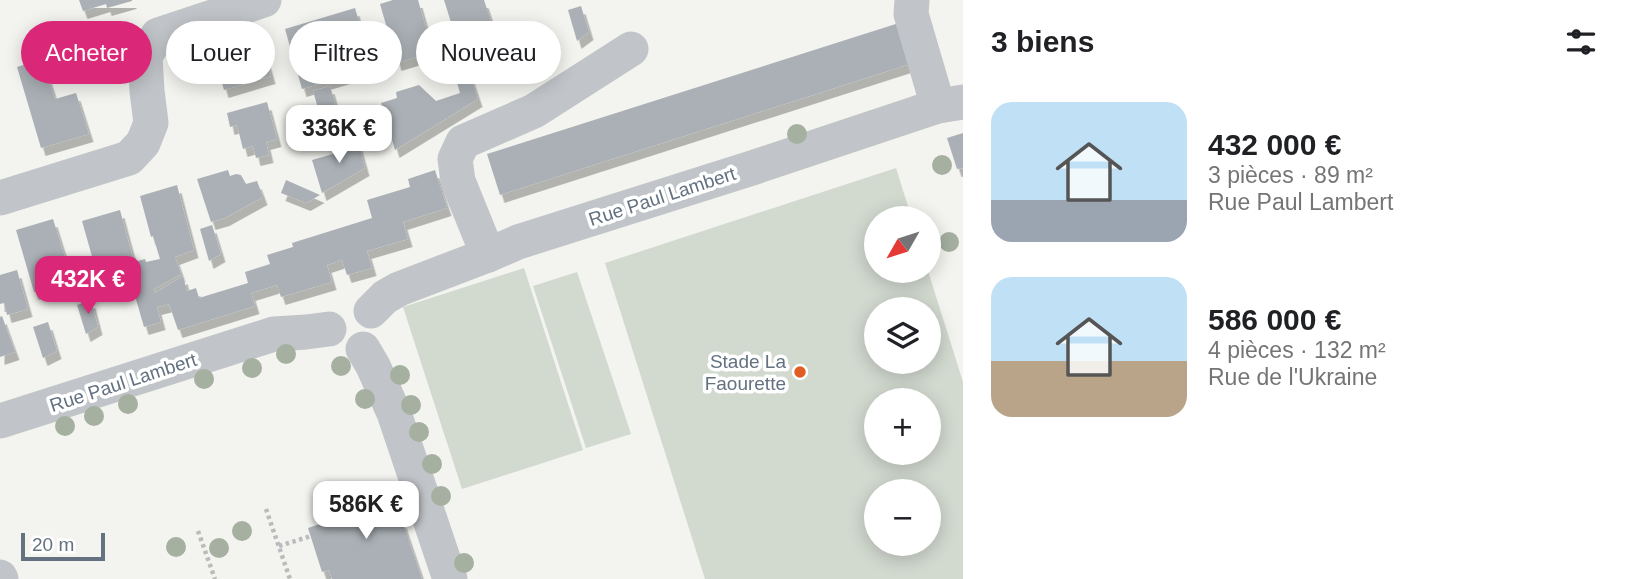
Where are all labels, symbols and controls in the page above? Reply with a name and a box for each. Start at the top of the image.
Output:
chip: Acheter [21,21,152,84]
chip: Louer [166,21,275,84]
chip: Filtres [289,21,402,84]
chip: Nouveau [416,21,561,84]
icon: filters [1562,23,1600,61]
text: 3 biens [991,25,1094,58]
pin: 336K € [282,106,396,165]
text: 336K € [302,115,376,141]
text: 432 000 € [1208,128,1341,161]
icon: home [1047,130,1131,214]
text: 3 pièces · 89 m² [1208,162,1373,188]
street label: Rue Paul Lambert [586,163,739,230]
text: Rue Paul Lambert [1208,189,1393,215]
north arrow [864,206,942,284]
map controls [864,206,941,556]
pin: 432K € [31,256,145,316]
text: 432K € [51,266,125,292]
button: layers [864,297,941,374]
text: 586 000 € [1208,303,1341,336]
icon: home [1047,305,1131,389]
text: 4 pièces · 132 m² [1208,337,1386,363]
street label: Rue Paul Lambert [47,349,200,416]
place label: Stade La Faourette [705,351,786,394]
marker: Stade La Faourette [792,364,808,380]
text: Rue de l'Ukraine [1208,364,1377,390]
button: + [864,388,941,465]
button: − [864,479,941,556]
pin: 586K € [309,482,423,541]
text: 586K € [329,491,403,517]
scale bar [21,530,105,562]
text: 20 m [32,534,74,555]

